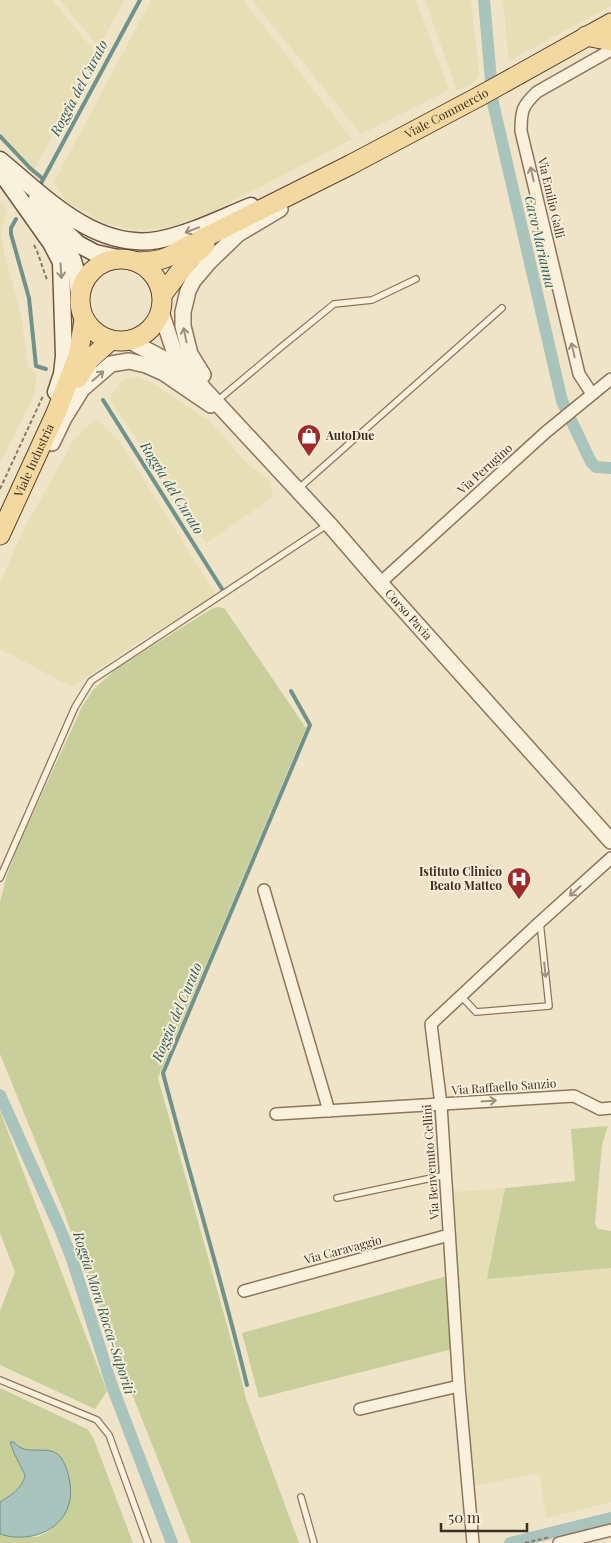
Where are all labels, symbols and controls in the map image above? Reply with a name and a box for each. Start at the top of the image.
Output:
water label: Roggia del Curato [45,36,112,140]
street label: Viale Commercio [401,84,491,142]
street label: Via Emilio Galli [535,155,569,240]
one-way arrow [527,167,536,183]
water label: Cavo Marianna [521,194,560,290]
one-way arrow [185,226,200,235]
one-way arrow [57,263,66,279]
one-way arrow [180,327,189,343]
one-way arrow [568,342,577,358]
one-way arrow [91,370,104,381]
street label: Viale Industria [9,421,57,500]
shop icon: AutoDue [296,423,322,457]
place label: AutoDue [325,427,374,443]
water label: Roggia del Curato [136,437,209,538]
street label: Via Perugino [453,439,515,498]
street label: Corso Pavia [382,585,436,643]
place label: Istituto Clinico Beato Matteo [419,863,502,893]
hospital icon: Istituto Clinico Beato Matteo [506,866,532,900]
one-way arrow [568,885,581,896]
water label: Roggia del Curato [147,959,206,1065]
one-way arrow [540,962,550,978]
street label: Via Raffaello Sanzio [450,1074,557,1098]
one-way arrow [481,1097,497,1106]
street label: Via Benvenuto Cellini [418,1104,442,1221]
water label: Roggia Mora Rocca-Saporiti [69,1228,140,1398]
street label: Via Caravaggio [301,1231,384,1267]
scale bar [441,1500,527,1532]
text: 50 m [448,1507,481,1527]

